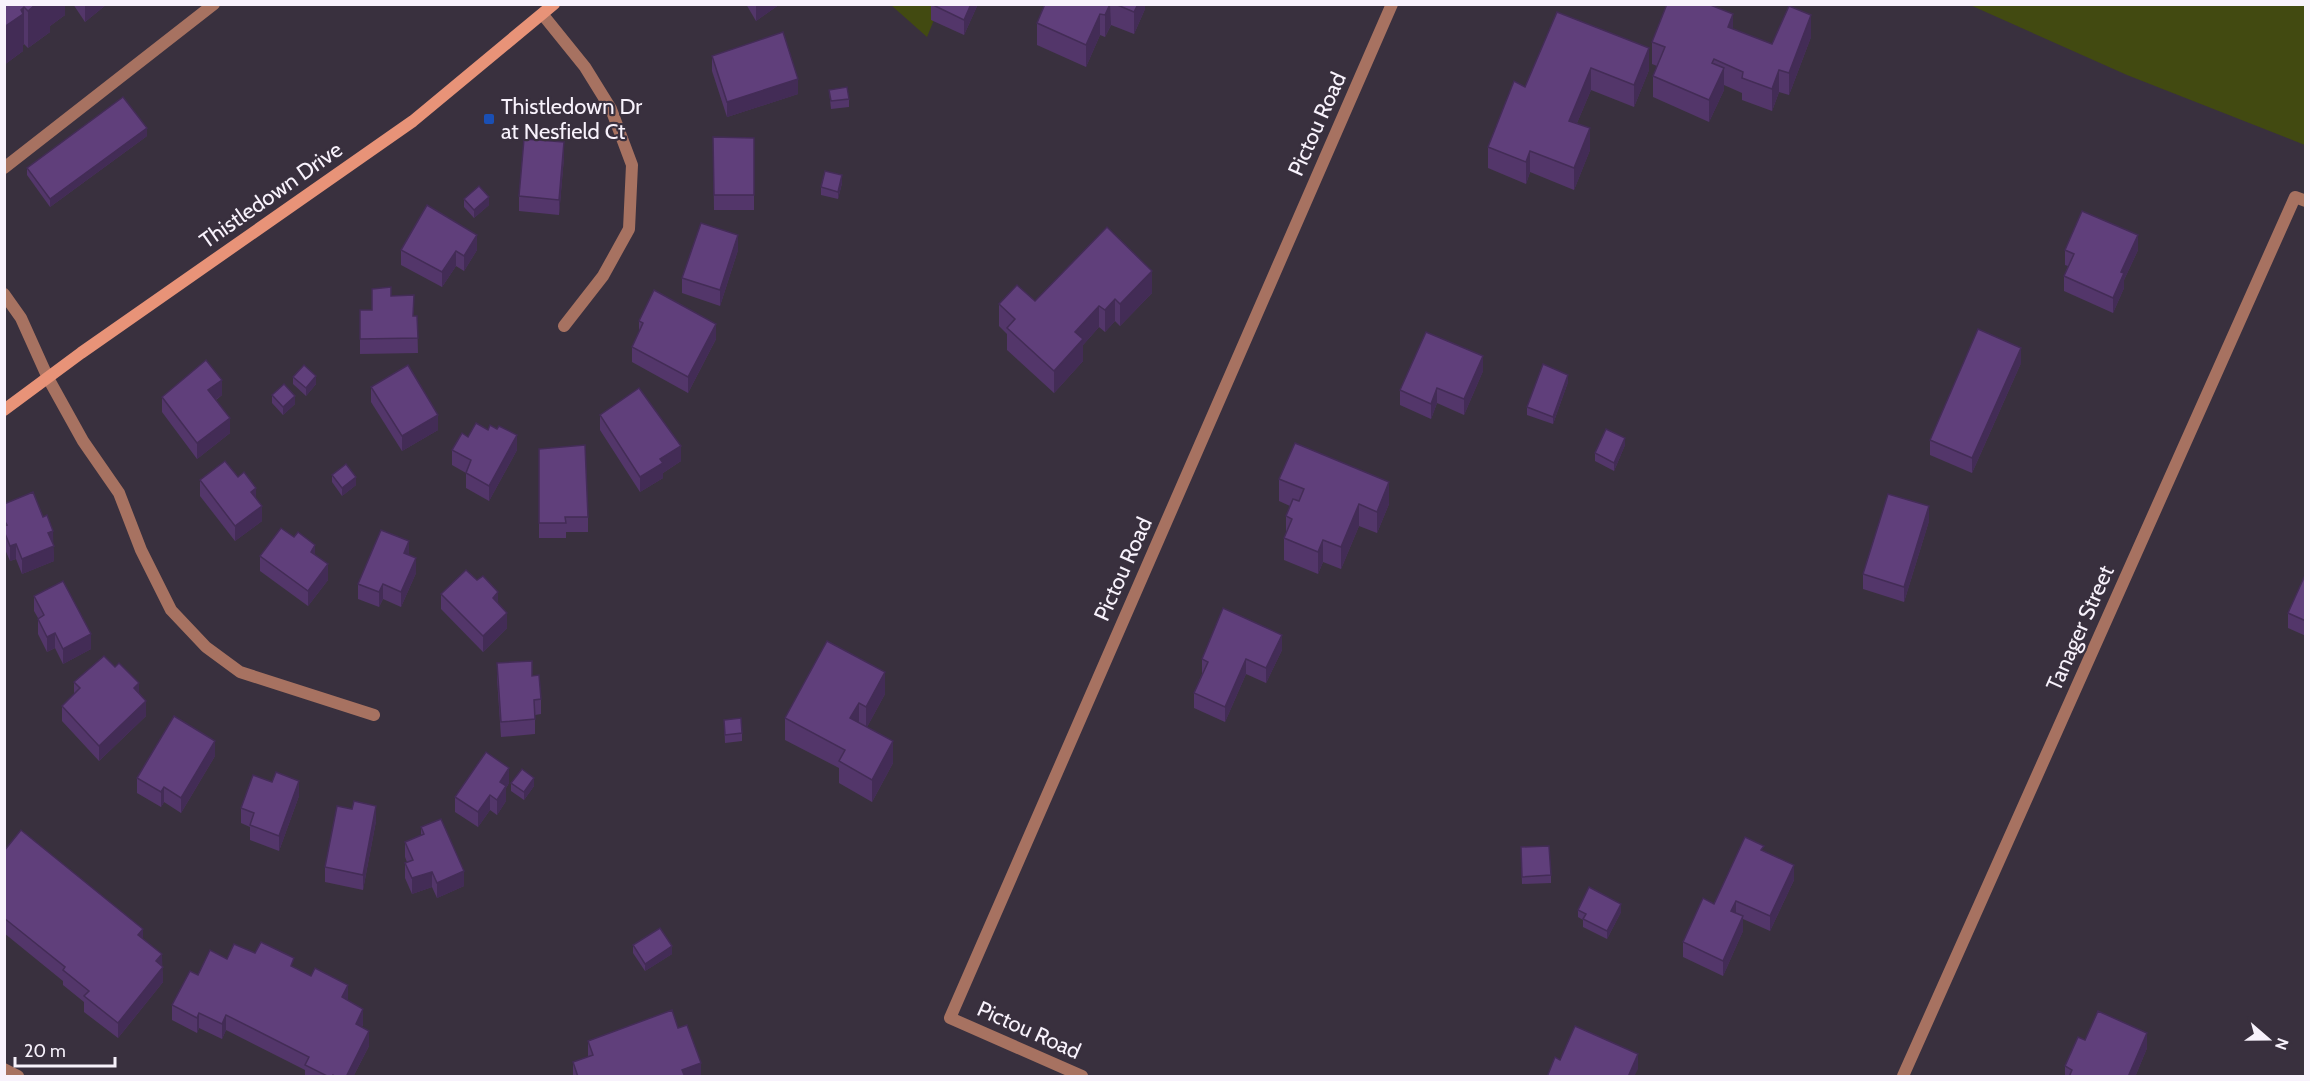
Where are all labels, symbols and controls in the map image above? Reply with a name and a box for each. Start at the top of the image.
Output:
street label: Pictou Road [1282,68,1352,180]
place label: Thistledown Dr at Nesfield Ct [501,93,642,145]
marker: Thistledown Dr at Nesfield Ct [482,112,496,126]
street label: Thistledown Drive [195,136,347,254]
street label: Pictou Road [1088,513,1158,625]
street label: Tanager Street [2040,561,2120,695]
street label: Pictou Road [973,995,1085,1065]
north arrow [2238,1009,2298,1069]
scale bar [15,1030,116,1068]
text: N [2271,1035,2292,1053]
text: 20 m [24,1040,66,1062]

